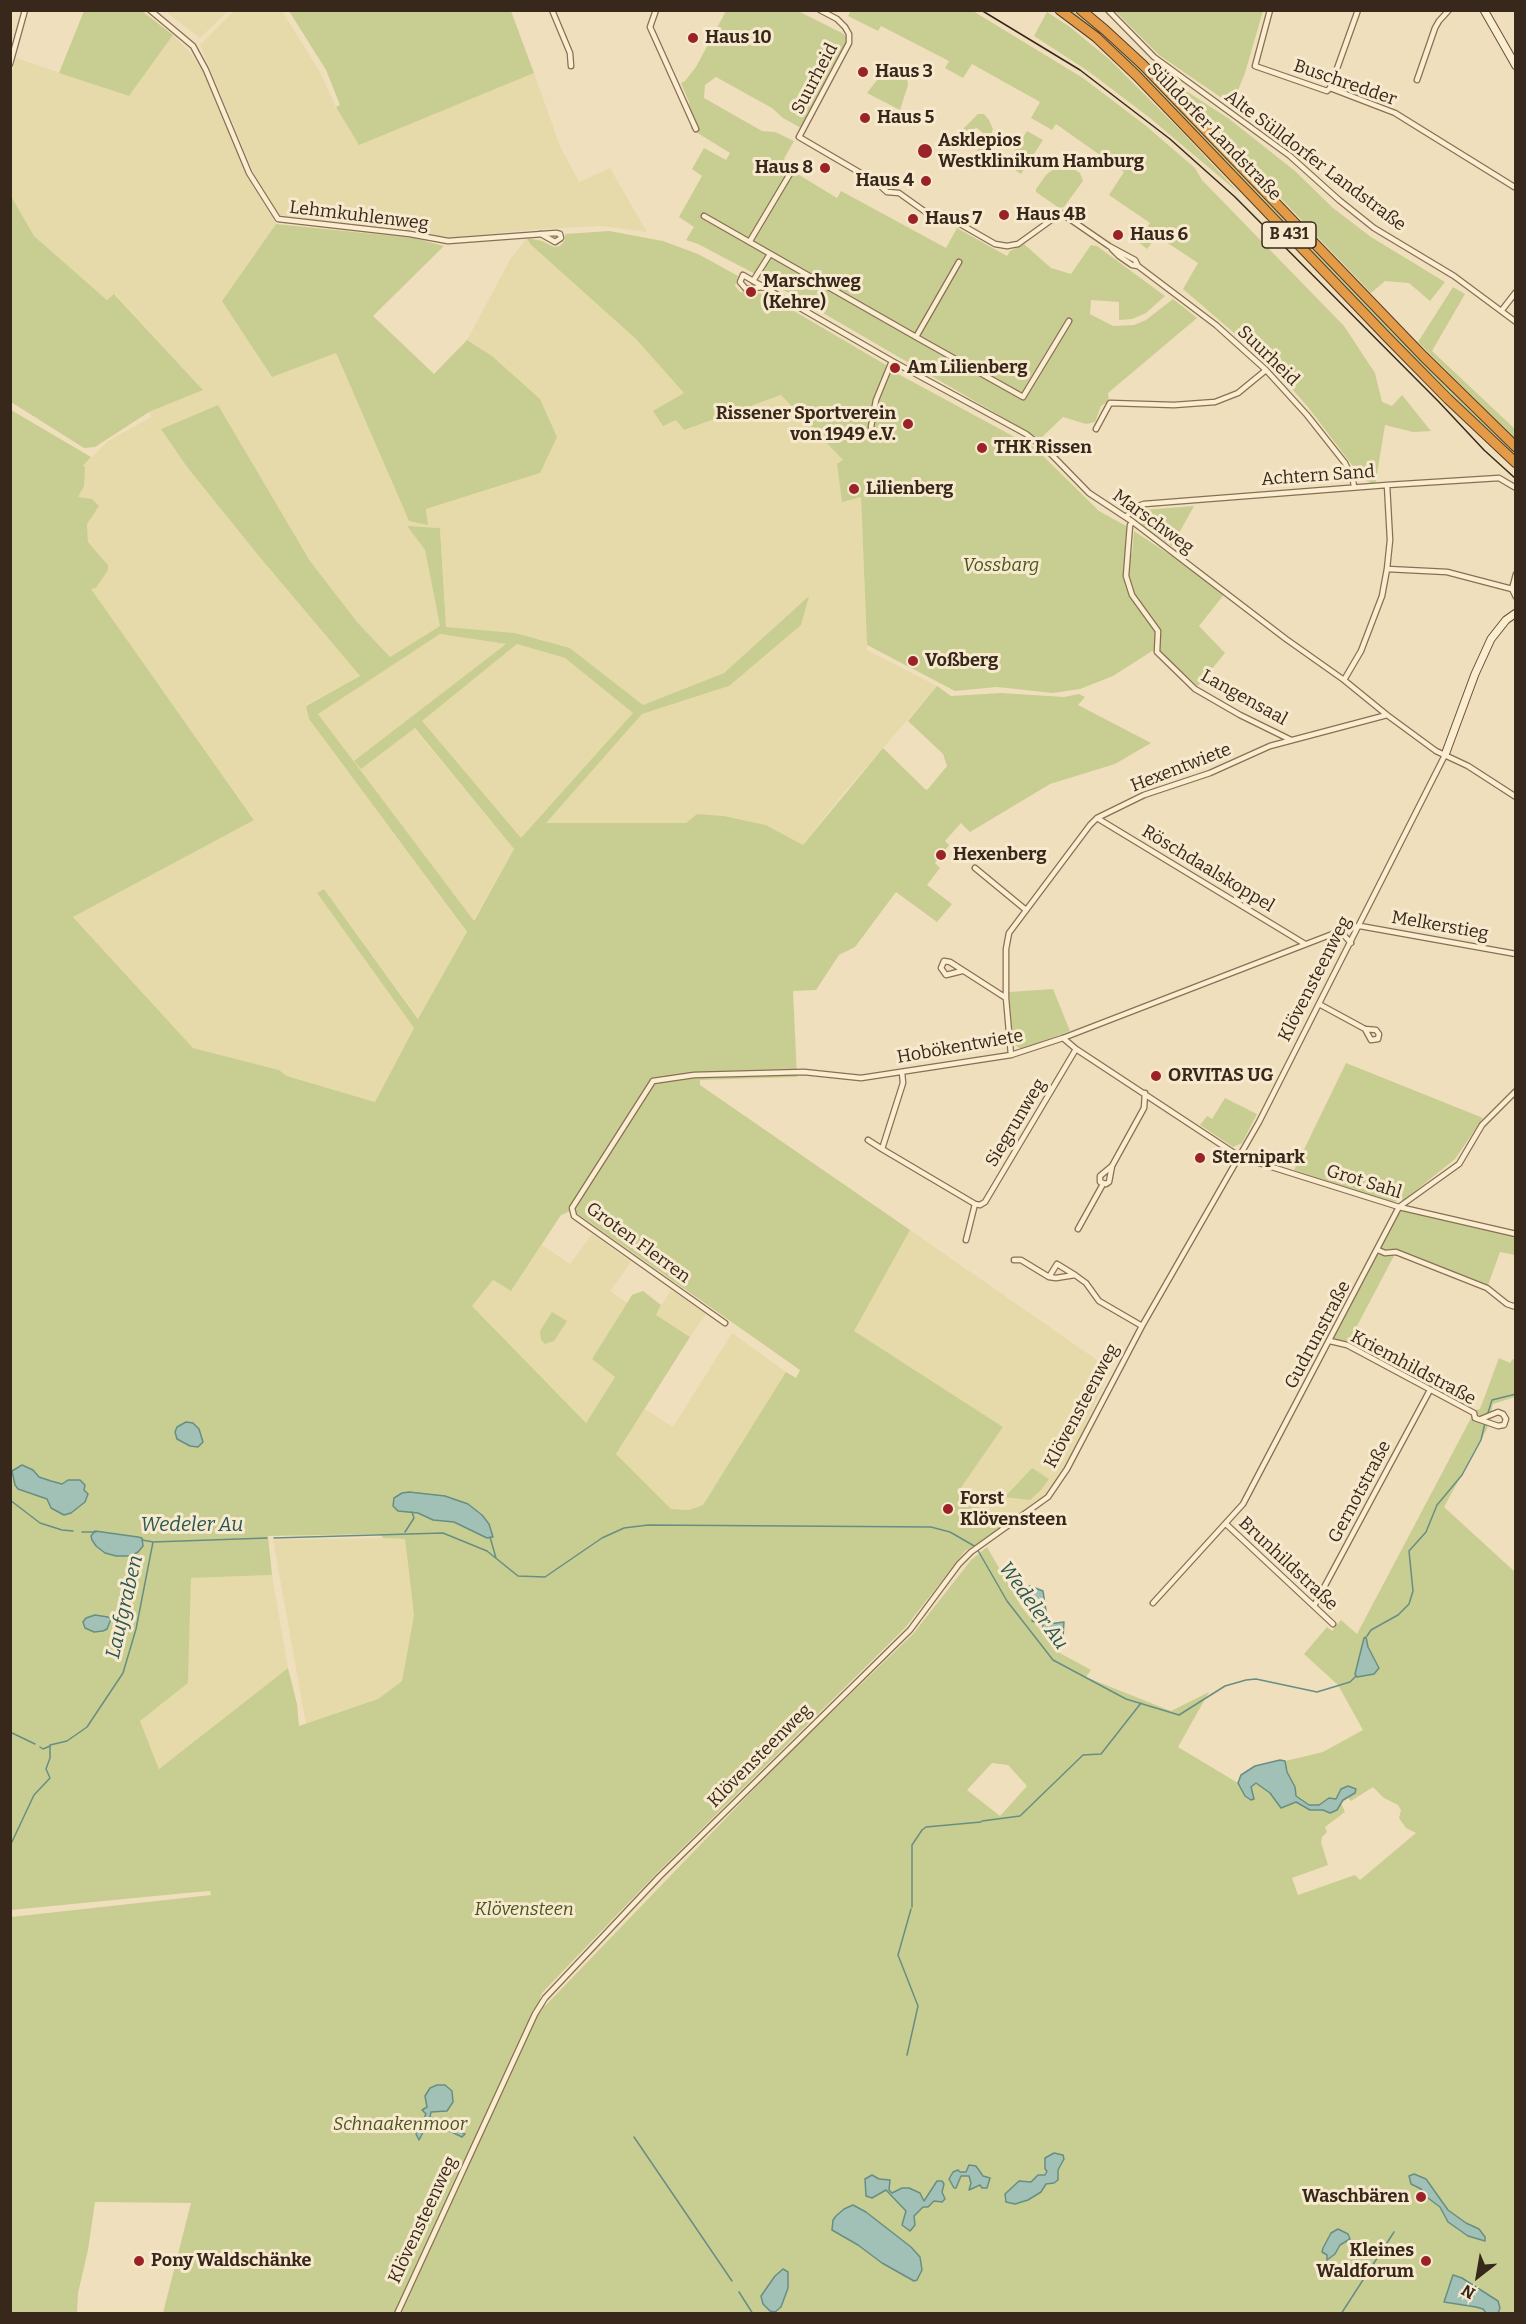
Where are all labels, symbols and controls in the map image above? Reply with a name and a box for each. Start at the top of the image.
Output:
place label: Haus 10 [705,27,772,49]
marker: Haus 10 [686,31,700,45]
street label: Suurheid [787,40,843,118]
street label: Buschredder [1291,55,1399,111]
street label: Sülldorfer Landstraße [1142,58,1286,206]
place label: Haus 3 [875,61,933,83]
marker: Haus 3 [856,65,870,79]
street label: Alte Sülldorfer Landstraße [1220,86,1410,236]
place label: Haus 5 [877,107,934,129]
marker: Haus 5 [858,111,872,125]
place label: Asklepios Westklinikum Hamburg [938,130,1144,172]
marker: Asklepios Westklinikum Hamburg [916,142,934,160]
place label: Haus 8 [755,157,813,179]
marker: Haus 8 [818,161,832,175]
place label: Haus 4 [856,170,914,192]
marker: Haus 4 [919,174,933,188]
street label: Lehmkuhlenweg [288,197,430,235]
place label: Haus 4B [1016,204,1086,226]
place label: Haus 7 [925,208,982,230]
marker: Haus 4B [997,208,1011,222]
marker: Haus 7 [906,212,920,226]
road number: B 431 [1262,222,1316,248]
place label: Haus 6 [1130,224,1188,246]
marker: Haus 6 [1111,228,1125,242]
place label: Marschweg (Kehre) [763,271,861,314]
marker: Marschweg (Kehre) [744,285,758,299]
street label: Suurheid [1233,321,1303,391]
place label: Am Lilienberg [907,357,1027,379]
marker: Am Lilienberg [888,361,902,375]
place label: Rissener Sportverein von 1949 e.V. [716,403,896,446]
marker: Rissener Sportverein von 1949 e.V. [901,417,915,431]
place label: THK Rissen [994,437,1092,459]
marker: THK Rissen [975,441,989,455]
street label: Achtern Sand [1261,461,1375,491]
place label: Lilienberg [866,478,953,500]
marker: Lilienberg [847,482,861,496]
street label: Marschweg [1108,485,1198,559]
park label: Vossbarg [963,555,1039,577]
place label: Voßberg [925,650,998,672]
marker: Voßberg [906,654,920,668]
street label: Langensaal [1197,665,1291,731]
street label: Hexentwiete [1128,739,1234,797]
street label: Röschdaalskoppel [1138,821,1278,917]
place label: Hexenberg [953,844,1047,866]
marker: Hexenberg [934,848,948,862]
street label: Melkerstieg [1390,907,1490,945]
street label: Klövensteenweg [1274,913,1356,1045]
street label: Hobökentwiete [895,1025,1025,1069]
place label: ORVITAS UG [1168,1065,1273,1087]
marker: ORVITAS UG [1149,1069,1163,1083]
street label: Siegrunweg [981,1075,1051,1171]
place label: Sternipark [1212,1147,1305,1169]
marker: Sternipark [1193,1151,1207,1165]
street label: Grot Sahl [1324,1160,1404,1204]
street label: Groten Flerren [582,1198,694,1288]
street label: Gudrunstraße [1281,1277,1355,1393]
street label: Kriemhildstraße [1347,1326,1479,1410]
street label: Klövensteenweg [1040,1340,1124,1472]
street label: Gernotstraße [1324,1437,1396,1547]
place label: Forst Klövensteen [960,1488,1067,1530]
marker: Forst Klövensteen [941,1502,955,1516]
water label: Wedeler Au [141,1513,243,1537]
street label: Brunhildstraße [1234,1513,1342,1615]
water label: Laufgraben [101,1553,149,1661]
water label: Wedeler Au [993,1557,1073,1655]
street label: Klövensteenweg [704,1700,816,1812]
park label: Klövensteen [474,1899,574,1921]
park label: Schnaakenmoor [333,2114,467,2136]
street label: Klövensteenweg [384,2153,462,2287]
place label: Waschbären [1302,2186,1409,2208]
marker: Waschbären [1414,2190,1428,2204]
place label: Kleines Waldforum [1316,2240,1414,2282]
north arrow [1448,2246,1508,2306]
place label: Pony Waldschänke [151,2250,311,2272]
marker: Pony Waldschänke [132,2254,146,2268]
marker: Kleines Waldforum [1419,2254,1433,2268]
text: N [1458,2281,1479,2303]

